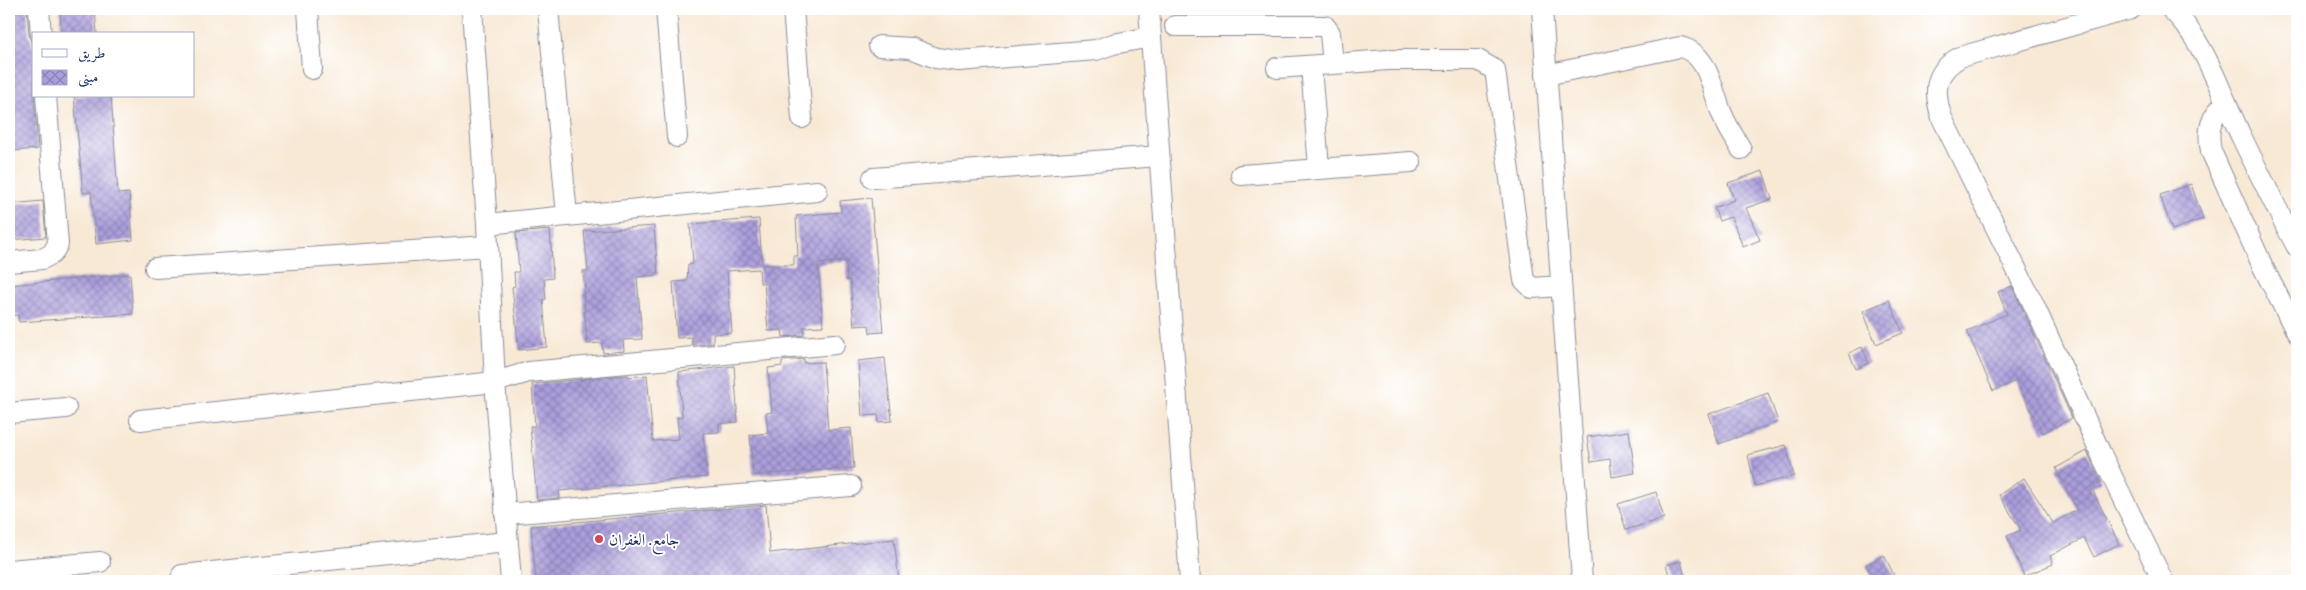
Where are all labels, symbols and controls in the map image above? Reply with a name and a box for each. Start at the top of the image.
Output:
legend [32,32,195,98]
text: طريق [78,44,105,63]
text: مبنى [78,68,98,88]
place label: جامع. الغفران [609,530,679,555]
marker: جامع. الغفران [593,533,605,545]

